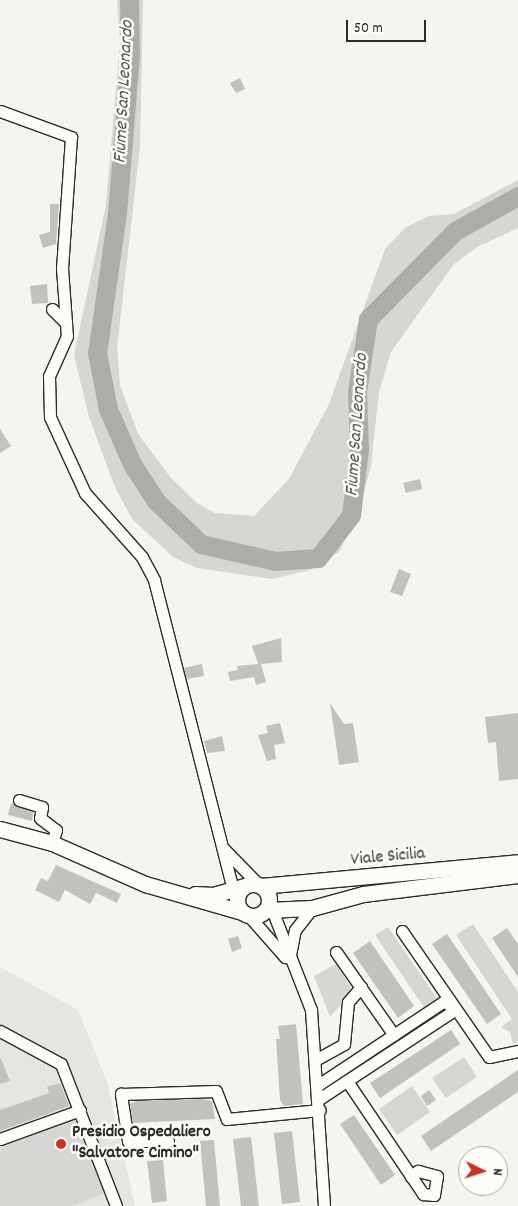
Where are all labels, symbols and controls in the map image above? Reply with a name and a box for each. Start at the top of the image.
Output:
scale bar [348,10,428,42]
text: 50 m [354,18,383,40]
water label: Fiume San Leonardo [110,20,140,164]
water label: Fiume San Leonardo [342,353,374,497]
street label: Viale Sicilia [350,844,426,872]
place label: Presidio Ospedaliero "Salvatore Cimino" [72,1123,211,1166]
marker: Presidio Ospedaliero "Salvatore Cimino" [54,1137,68,1151]
north arrow [458,1146,508,1196]
text: N [487,1168,507,1176]

